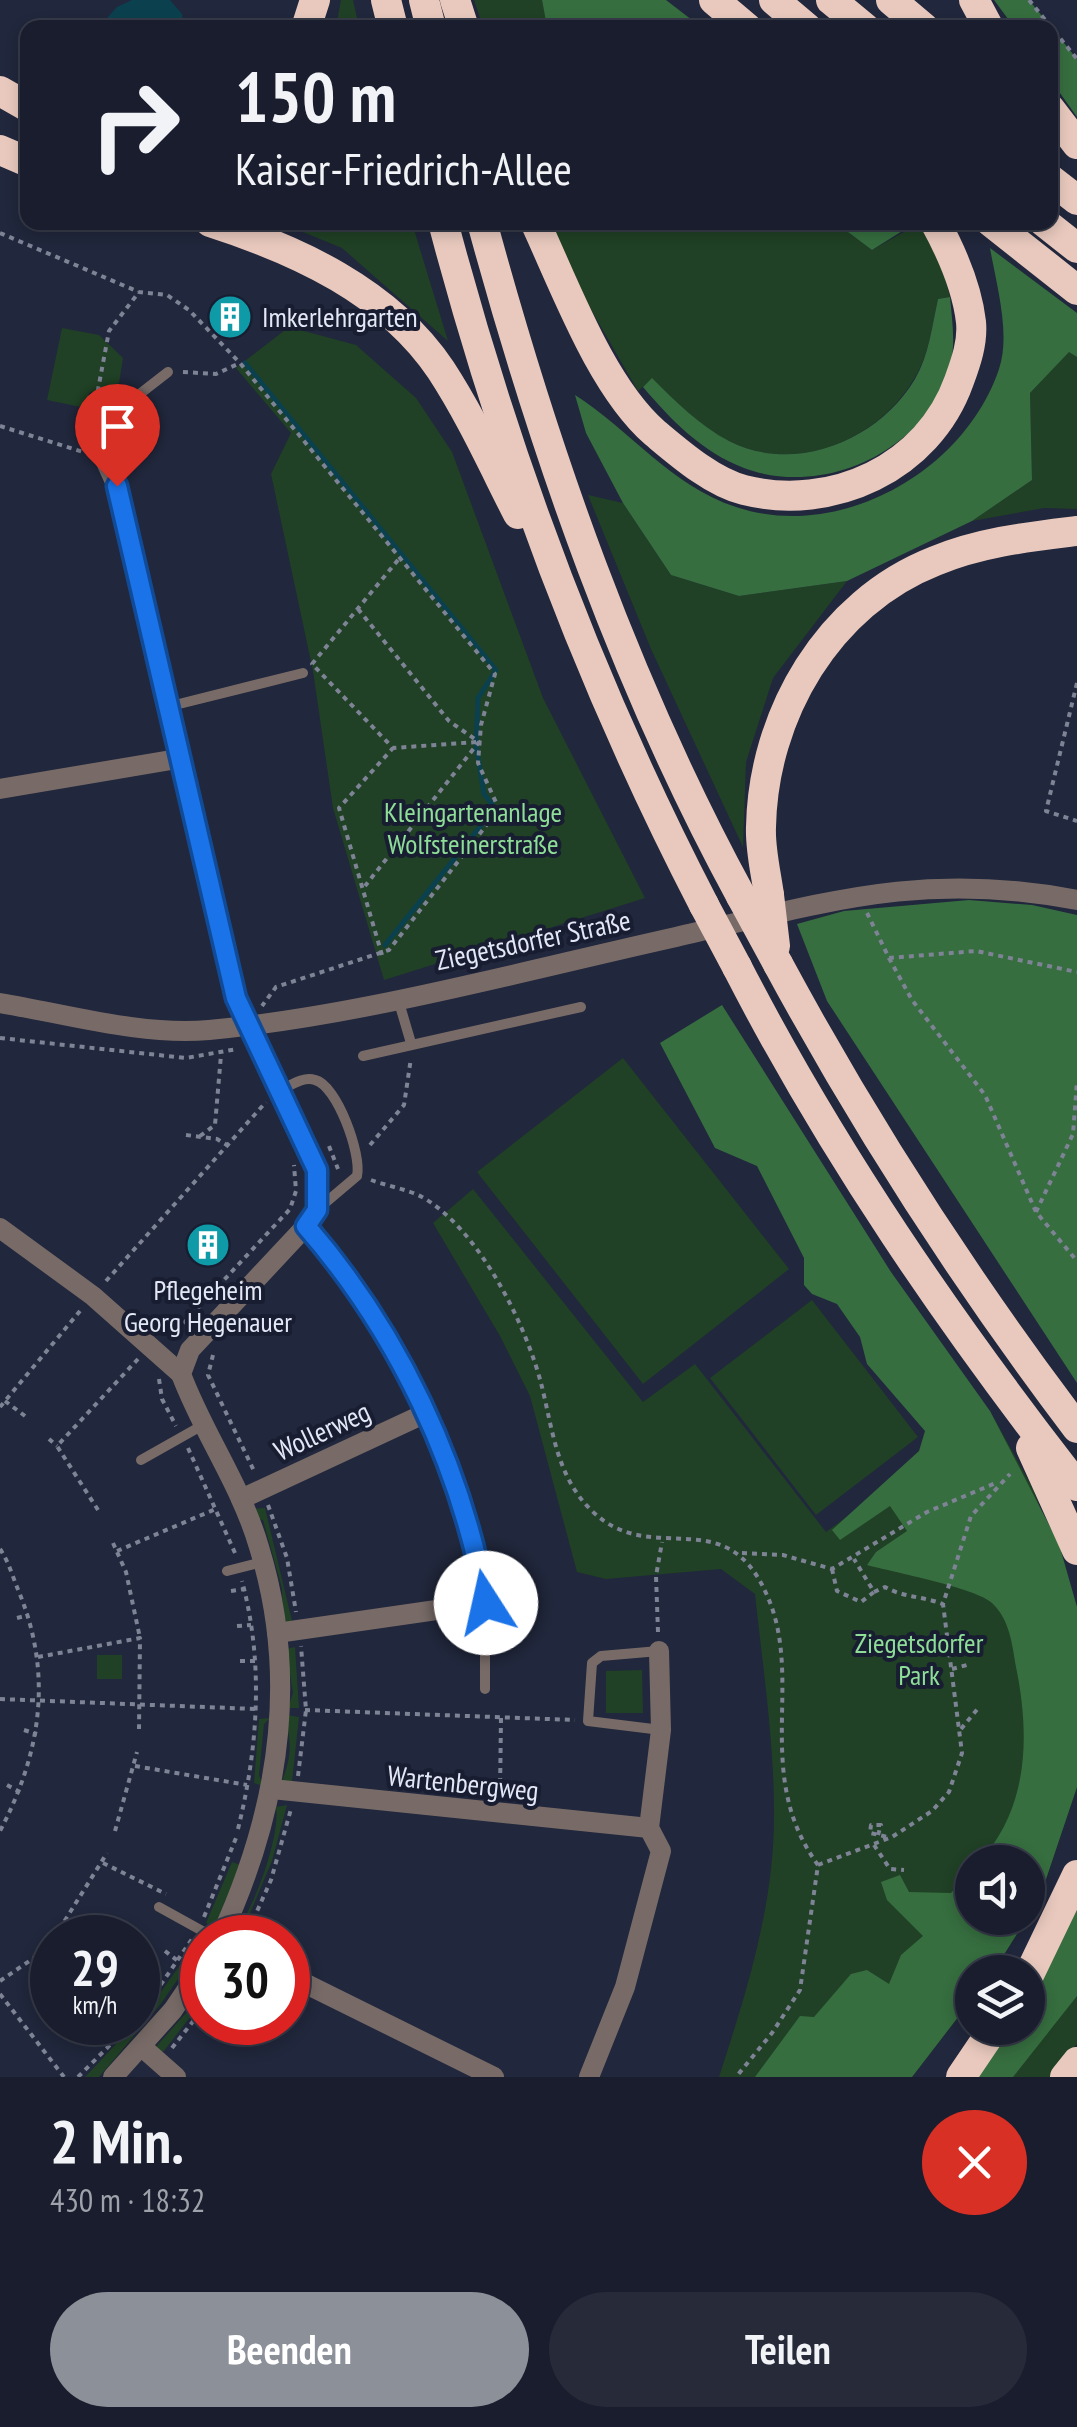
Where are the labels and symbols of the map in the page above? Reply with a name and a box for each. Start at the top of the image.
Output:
building icon: Imkerlehrgarten [207,294,253,340]
place label: Imkerlehrgarten [262,298,418,335]
pin [75,384,160,487]
park label: Kleingartenanlage Wolfsteinerstraße [384,793,562,862]
street label: Ziegetsdorfer Straße [432,901,634,978]
building icon: Pflegeheim Georg Hegenauer [185,1222,231,1268]
place label: Pflegeheim Georg Hegenauer [124,1271,292,1340]
street label: Wollerweg [268,1392,376,1469]
position arrow [434,1551,538,1655]
park label: Ziegetsdorfer Park [855,1624,984,1693]
street label: Wartenbergweg [386,1756,541,1809]
speed limit sign: 30 [180,1915,310,2045]

